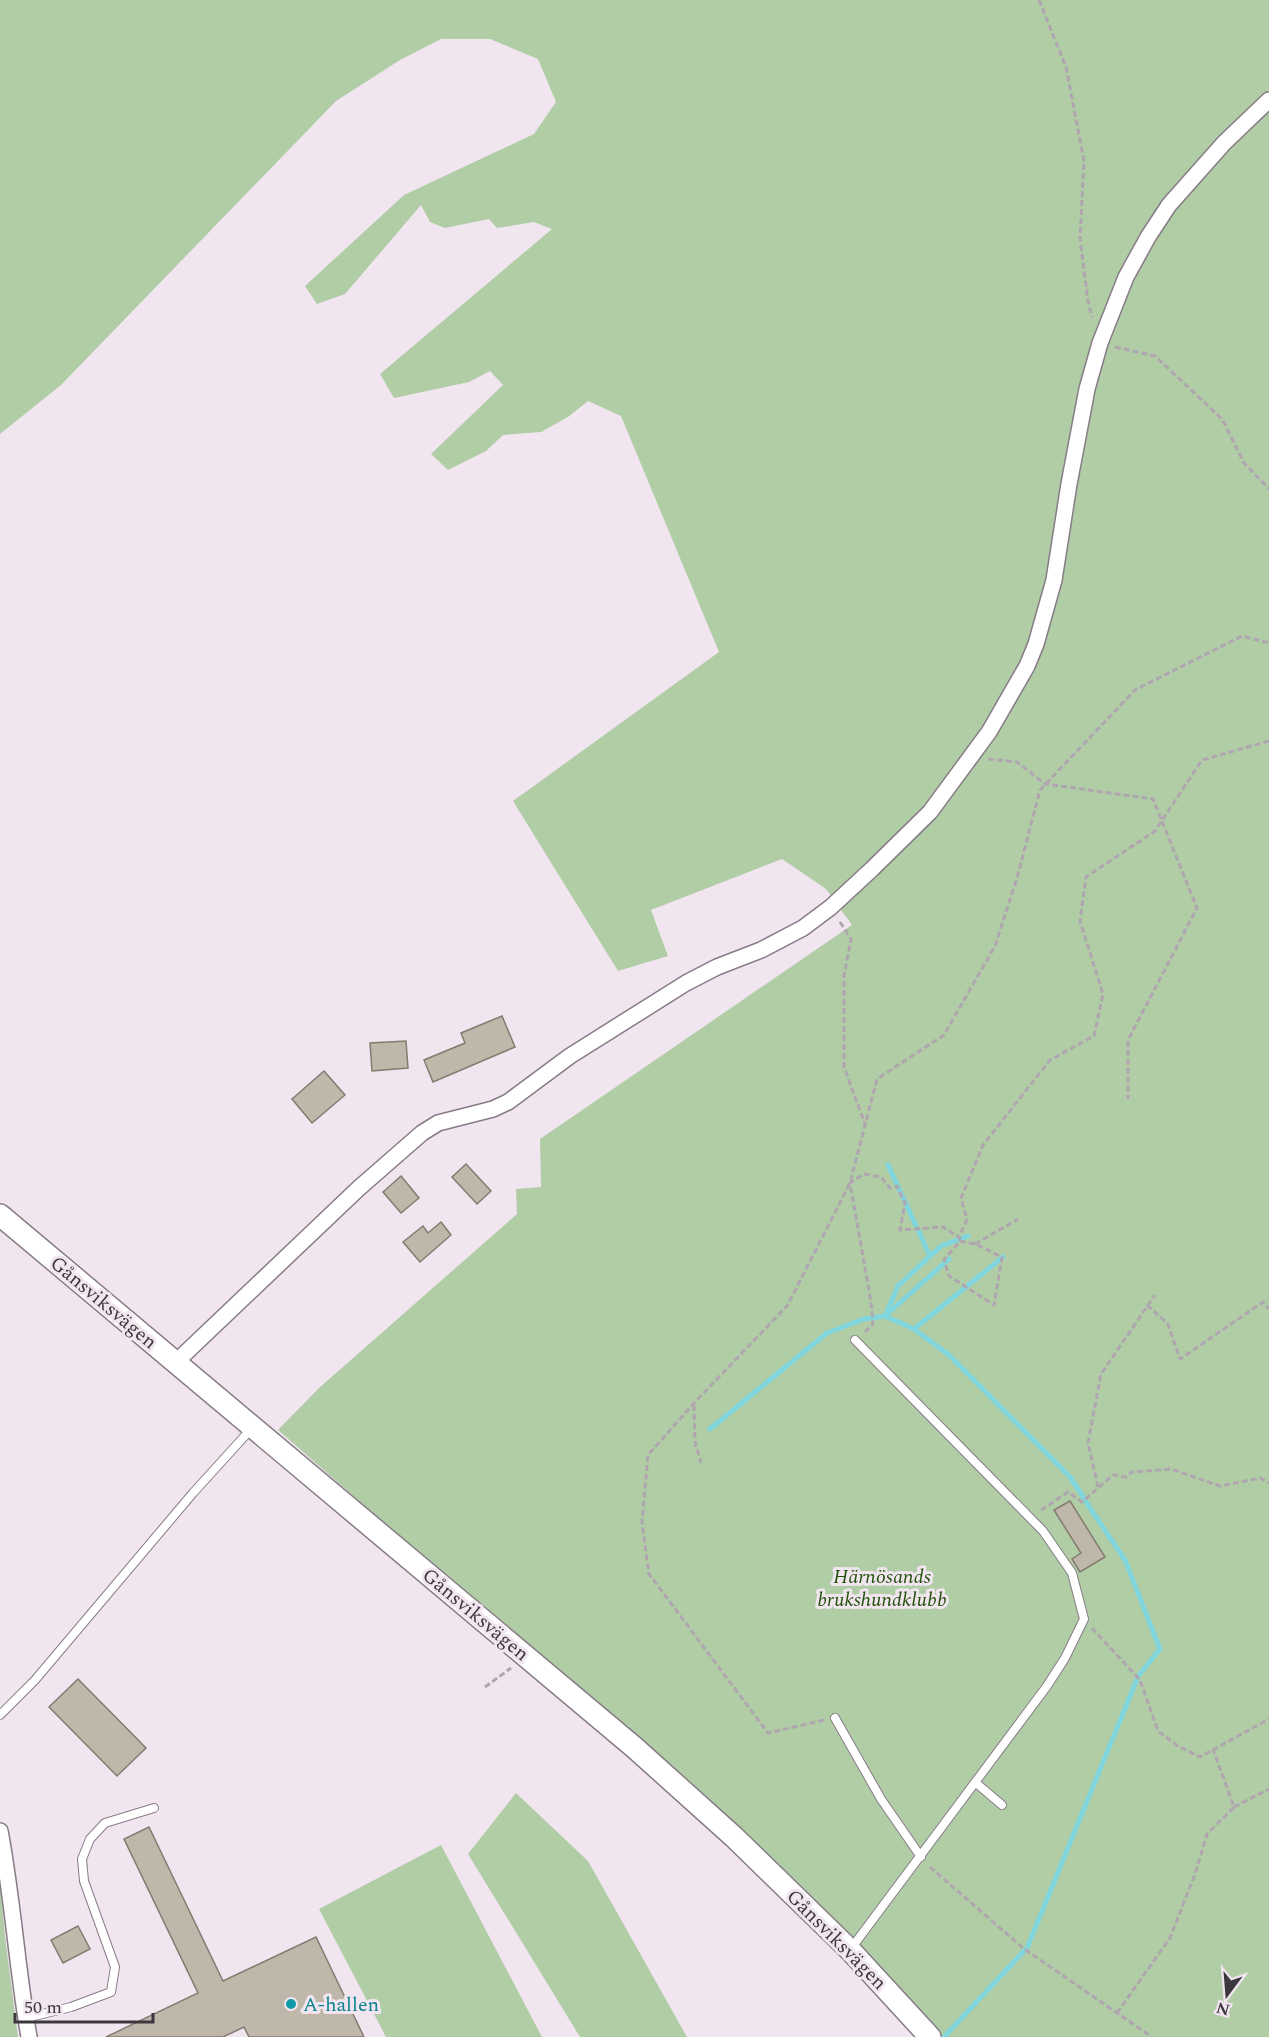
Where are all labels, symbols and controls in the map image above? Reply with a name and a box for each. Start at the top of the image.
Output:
street label: Gånsviksvägen [43,1249,164,1357]
street label: Gånsviksvägen [415,1561,536,1669]
park label: Härnösands brukshundklubb [817,1562,947,1615]
street label: Gånsviksvägen [779,1882,894,1997]
north arrow [1197,1965,1257,2025]
scale bar [15,1986,153,2024]
place label: A-hallen [303,1990,379,2020]
text: 50 m [24,1994,62,2021]
text: N [1214,1995,1233,2022]
marker: A-hallen [284,1997,298,2011]

